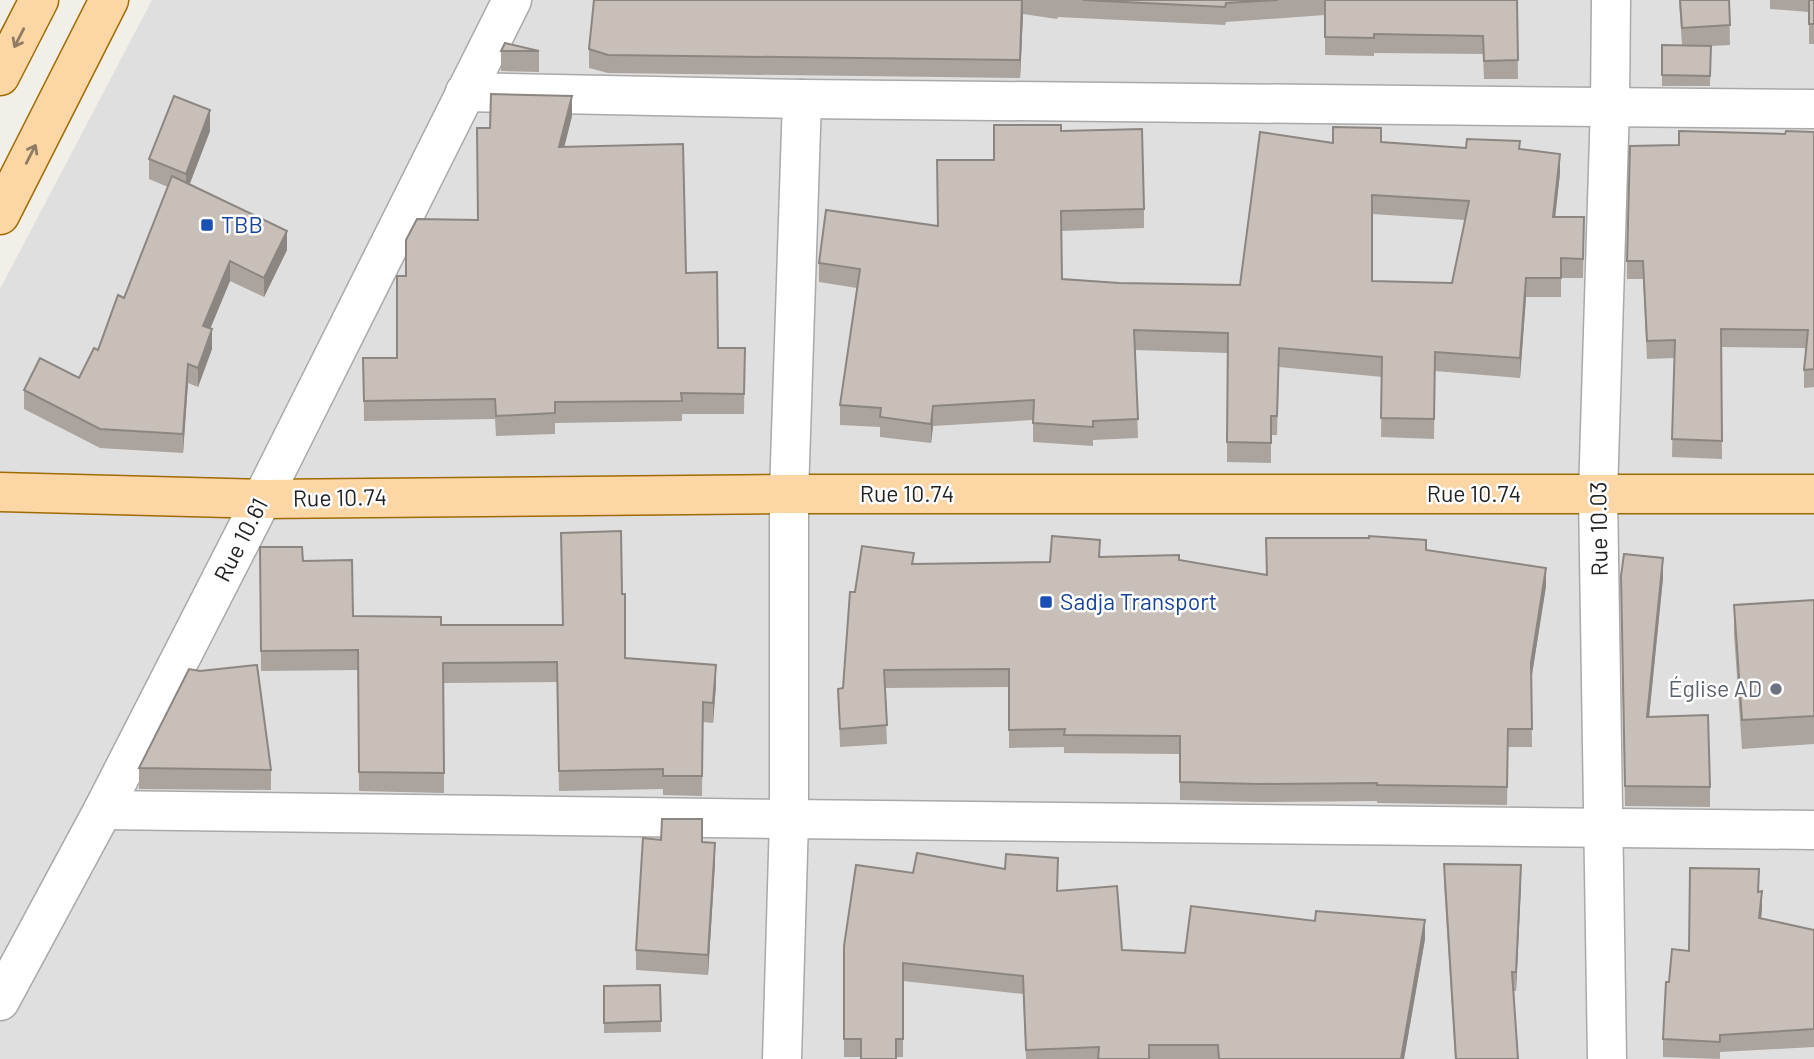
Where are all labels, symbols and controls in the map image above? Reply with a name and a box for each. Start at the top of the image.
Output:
one-way arrow [12,27,26,48]
one-way arrow [25,144,38,165]
place label: TBB [221,210,263,238]
marker: TBB [199,217,215,233]
street label: Rue 10.74 [860,479,954,507]
street label: Rue 10.74 [1427,479,1521,507]
street label: Rue 10.03 [1583,481,1613,577]
street label: Rue 10.74 [293,482,387,512]
street label: Rue 10.61 [207,493,273,586]
place label: Sadja Transport [1060,587,1217,615]
marker: Sadja Transport [1038,594,1054,610]
place label: Église AD [1669,674,1762,702]
marker: Église AD [1768,681,1784,697]

